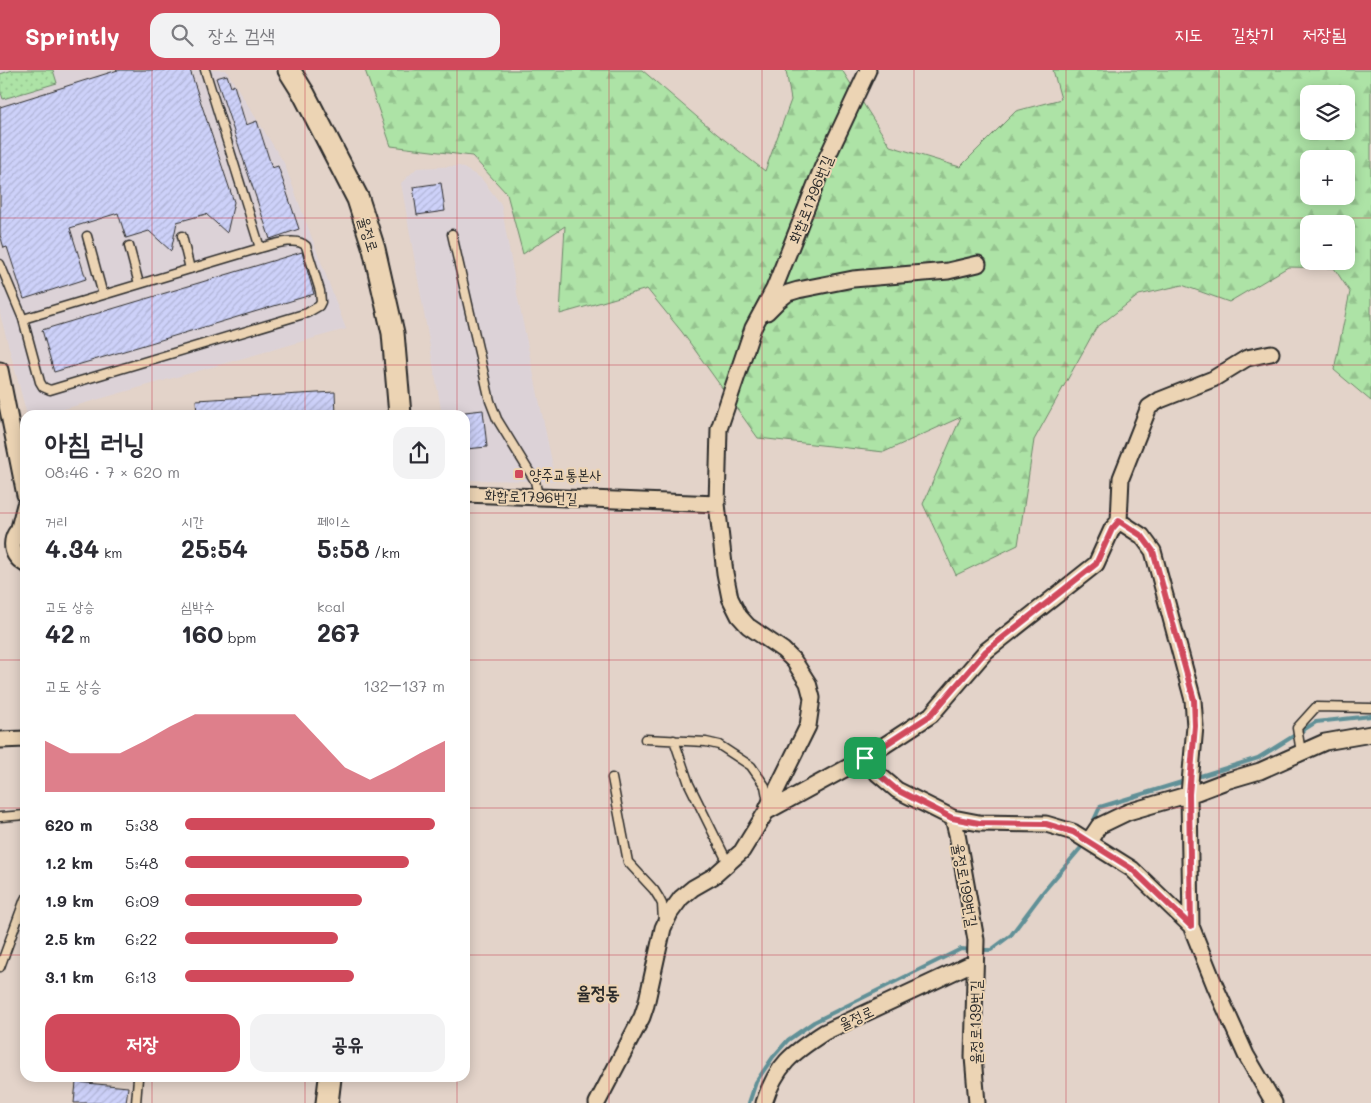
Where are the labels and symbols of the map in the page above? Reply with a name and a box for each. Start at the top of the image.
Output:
street label: 화합로1796번길 [783,152,837,246]
street label: 율정로 [354,214,384,254]
place label: 양주교통본사 [529,464,601,484]
marker: 양주교통본사 [513,468,525,480]
street label: 화합로1796번길 [484,484,578,508]
pin [844,737,886,779]
street label: 율정로199번길 [949,842,983,928]
district label: 율정동 [576,980,620,1004]
street label: 율정로139번길 [965,980,985,1064]
street label: 율정로 [835,1000,877,1034]

